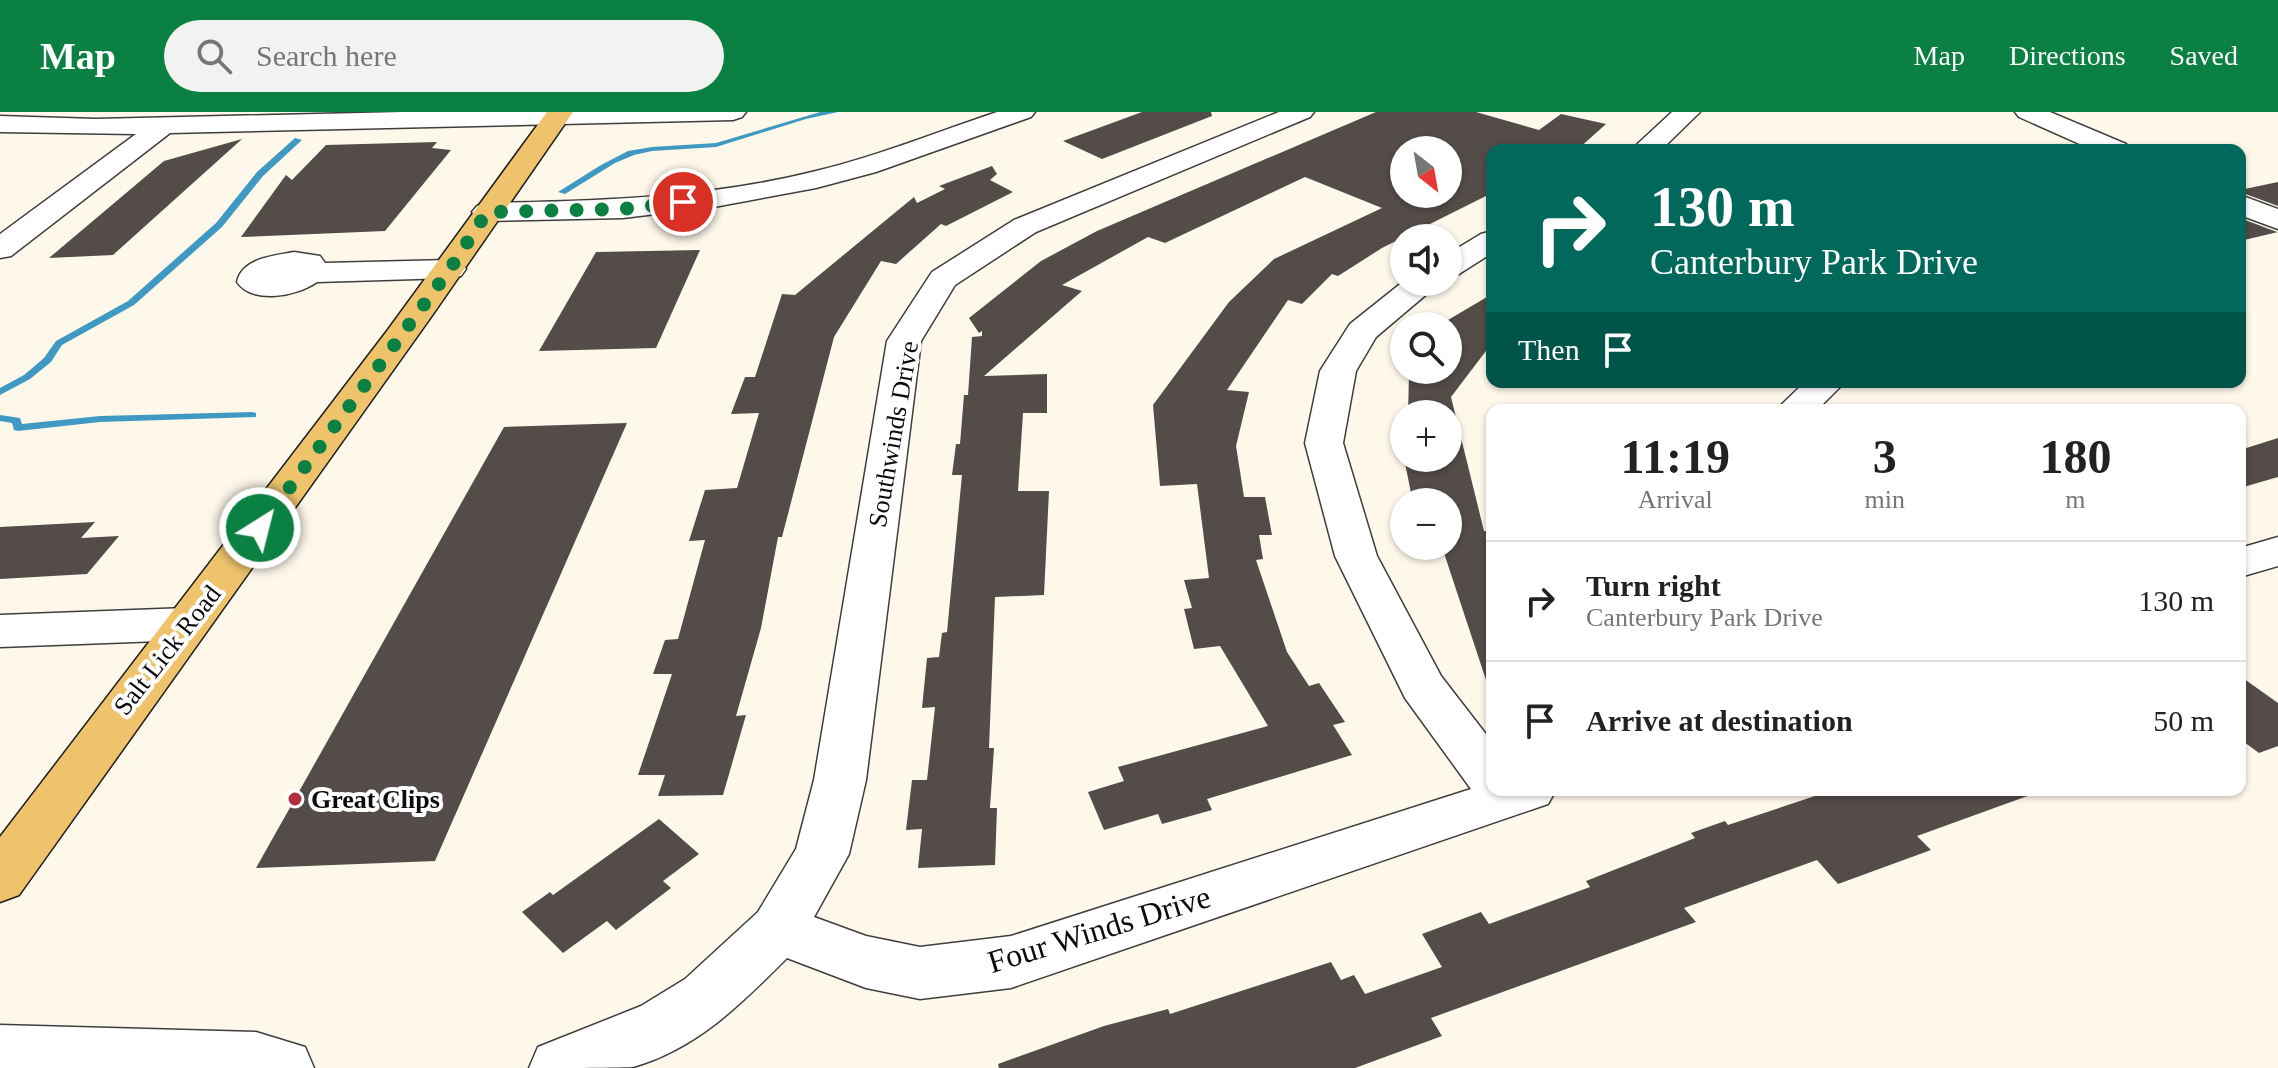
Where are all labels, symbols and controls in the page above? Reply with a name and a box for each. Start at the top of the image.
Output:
search box [164,20,724,92]
icon: search [192,34,236,78]
text: Map [40,35,116,77]
text: Search here [256,39,397,72]
text: Map [1914,40,1965,71]
text: Directions [2009,40,2126,71]
text: Saved [2170,40,2238,71]
north arrow [1390,136,1462,208]
map controls [1390,136,1462,560]
pin [649,168,717,236]
icon: right [1518,176,1622,280]
text: 130 m [1650,176,1795,238]
icon: arrive [661,180,705,224]
button: sound [1390,224,1462,296]
text: Canterbury Park Drive [1650,242,1978,282]
button: search [1390,312,1462,384]
icon: arrive [1596,328,1640,372]
text: Then [1518,333,1580,366]
street label: Southwinds Drive [863,339,924,529]
button: + [1390,400,1462,472]
text: 11:19 [1621,430,1730,483]
text: 3 [1873,430,1897,483]
text: 180 [2039,430,2111,483]
text: Arrival [1638,485,1713,514]
text: min [1864,485,1905,514]
text: m [2065,485,2086,514]
position arrow [218,486,302,570]
button: − [1390,488,1462,560]
text: Turn right [1586,569,1721,602]
icon: right [1518,579,1562,623]
street label: Salt Lick Road [108,580,227,721]
text: 130 m [2138,584,2214,617]
text: Canterbury Park Drive [1586,603,1823,632]
icon: arrive [1518,699,1562,743]
text: Arrive at destination [1586,704,1853,737]
text: 50 m [2153,704,2214,737]
place label: Great Clips [311,785,440,814]
marker: Great Clips [286,790,304,808]
street label: Four Winds Drive [983,878,1215,980]

